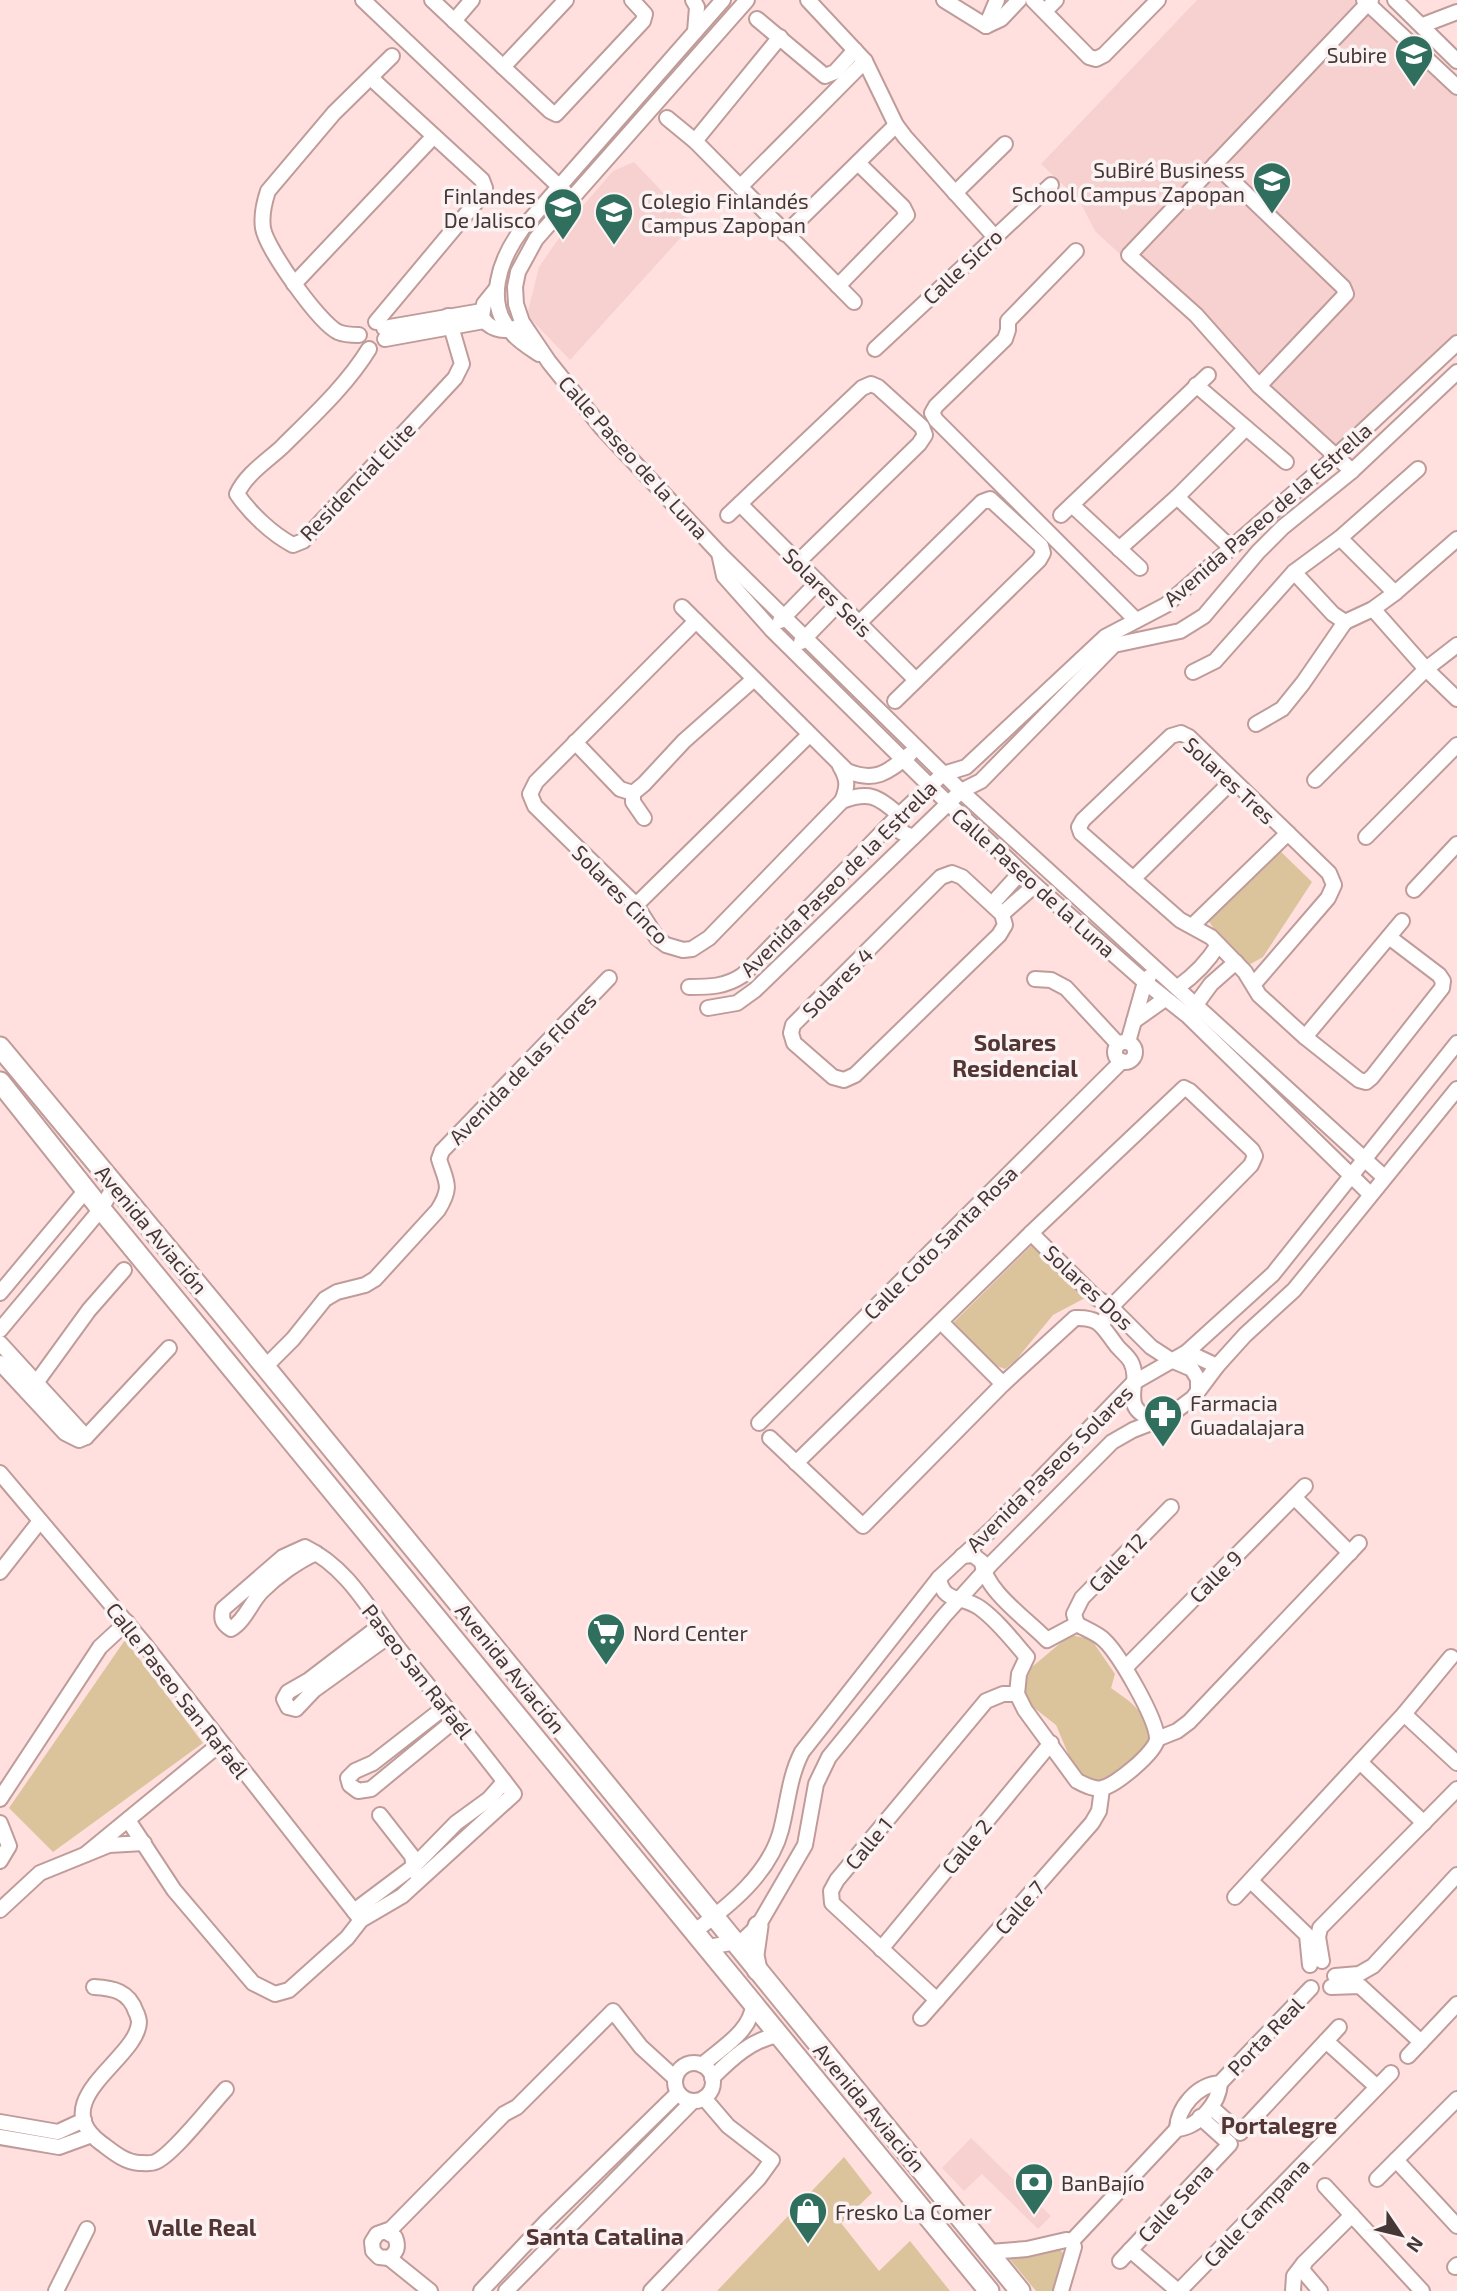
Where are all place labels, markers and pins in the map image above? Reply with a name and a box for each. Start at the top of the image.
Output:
school or university icon: Subire [1393,33,1435,88]
place label: Subire [1327,42,1387,67]
place label: SuBiré Business School Campus Zapopan [1012,157,1245,206]
school or university icon: SuBiré Business School Campus Zapopan [1251,160,1293,215]
place label: Finlandes De Jalisco [443,183,536,232]
school or university icon: Finlandes De Jalisco [542,186,584,241]
place label: Colegio Finlandés Campus Zapopan [641,188,809,237]
school or university icon: Colegio Finlandés Campus Zapopan [593,191,635,246]
place label: Farmacia Guadalajara [1190,1390,1305,1440]
pharmacy icon: Farmacia Guadalajara [1142,1393,1184,1448]
supermarket icon: Nord Center [585,1611,627,1666]
place label: Nord Center [633,1620,748,1645]
bank icon: BanBajío [1013,2161,1055,2216]
place label: BanBajío [1061,2170,1145,2196]
shop icon: Fresko La Comer [787,2190,829,2245]
place label: Fresko La Comer [835,2199,993,2224]

